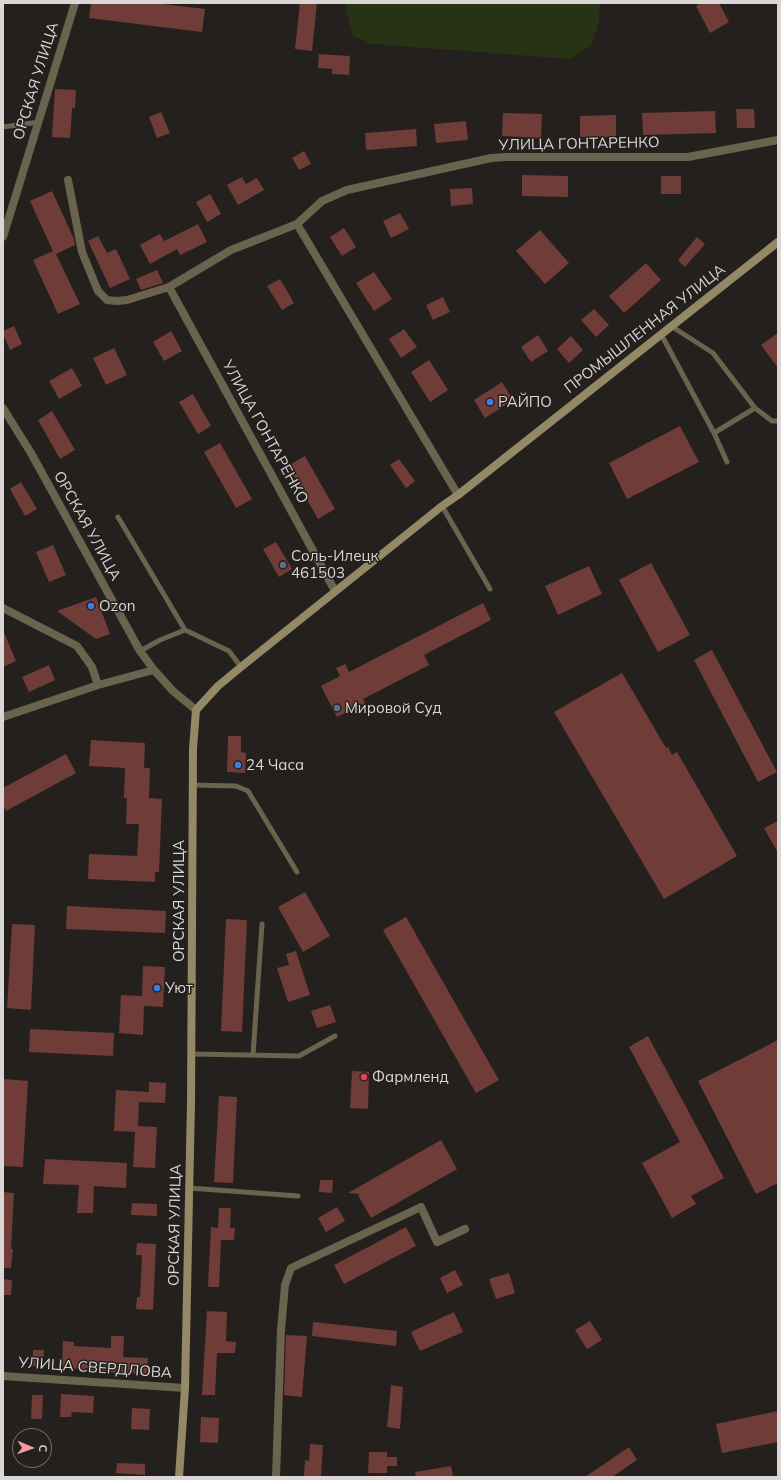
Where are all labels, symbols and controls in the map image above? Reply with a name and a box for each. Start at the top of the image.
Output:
street label: ОРСКАЯ УЛИЦА [10,20,62,142]
street label: УЛИЦА ГОНТАРЕНКО [498,134,660,154]
street label: ПРОМЫШЛЕННАЯ УЛИЦА [561,261,729,397]
street label: УЛИЦА ГОНТАРЕНКО [218,357,312,507]
place label: РАЙПО [498,393,552,411]
marker: РАЙПО [485,397,495,407]
street label: ОРСКАЯ УЛИЦА [50,468,124,584]
place label: Соль-Илецк 461503 [291,547,379,582]
marker: Соль-Илецк 461503 [278,560,288,570]
place label: Ozon [99,597,136,615]
marker: Ozon [86,601,96,611]
place label: Мировой Суд [345,699,442,717]
marker: Мировой Суд [332,703,342,713]
place label: 24 Часа [246,756,304,774]
marker: 24 Часа [233,760,243,770]
street label: ОРСКАЯ УЛИЦА [170,840,188,962]
place label: Уют [165,979,193,997]
marker: Уют [152,983,162,993]
place label: Фармленд [372,1068,449,1086]
marker: Фармленд [359,1072,369,1082]
street label: ОРСКАЯ УЛИЦА [165,1164,185,1286]
street label: УЛИЦА СВЕРДЛОВА [18,1354,172,1382]
north arrow [12,1428,52,1468]
text: С [36,1444,50,1452]

